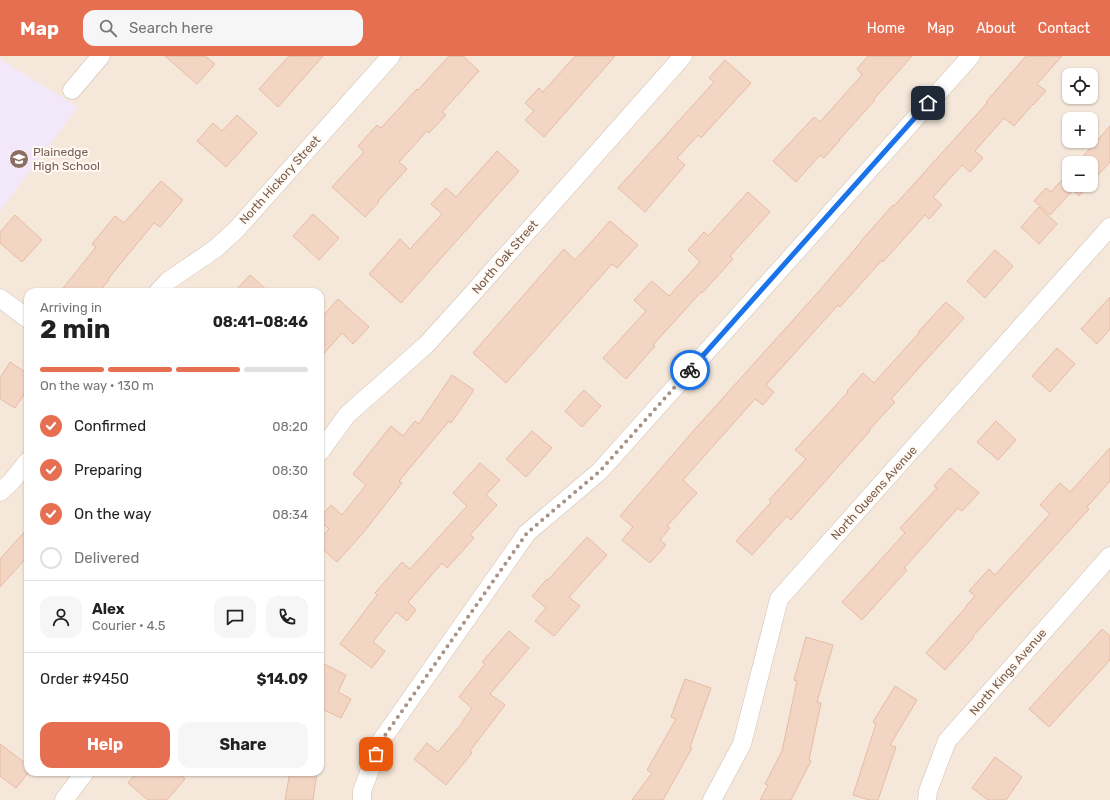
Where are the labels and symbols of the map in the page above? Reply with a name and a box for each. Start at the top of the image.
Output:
pin [911,86,945,120]
street label: North Hickory Street [237,133,324,227]
place label: Plainedge High School [33,145,100,173]
school or university icon: Plainedge High School [8,148,30,170]
street label: North Oak Street [469,217,541,297]
courier [670,350,710,390]
street label: North Queens Avenue [828,443,920,543]
street label: North Kings Avenue [967,626,1050,718]
pin [359,737,393,771]

